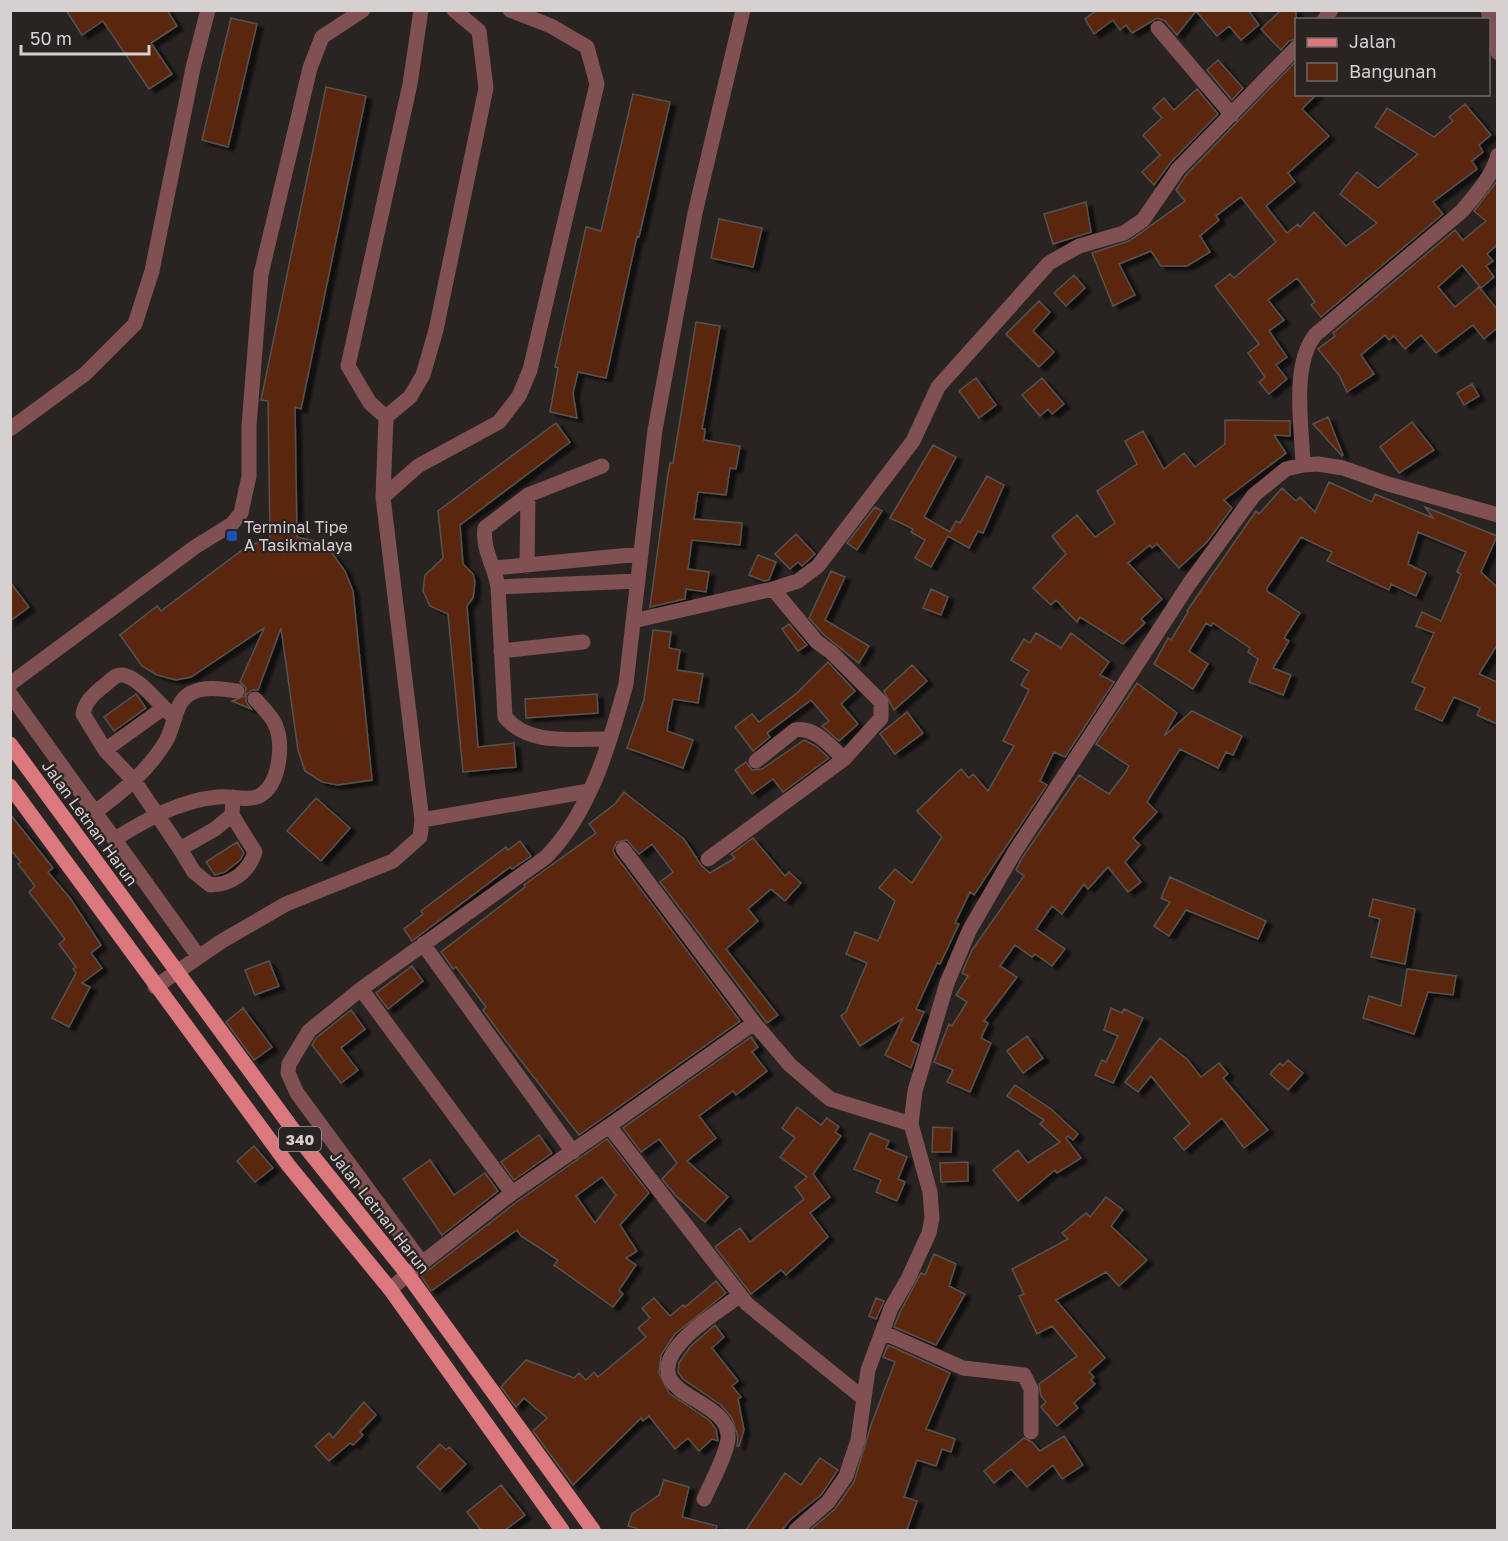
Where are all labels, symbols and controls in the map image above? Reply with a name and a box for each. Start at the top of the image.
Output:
scale bar [21,18,148,56]
legend [1295,18,1490,96]
text: 50 m [30,27,72,49]
text: Jalan [1349,30,1396,52]
text: Bangunan [1349,60,1437,82]
place label: Terminal Tipe A Tasikmalaya [244,517,353,555]
marker: Terminal Tipe A Tasikmalaya [225,529,239,543]
street label: Jalan Letnan Harun [38,756,142,890]
road number: 340 [279,1127,321,1151]
street label: Jalan Letnan Harun [326,1147,434,1277]

